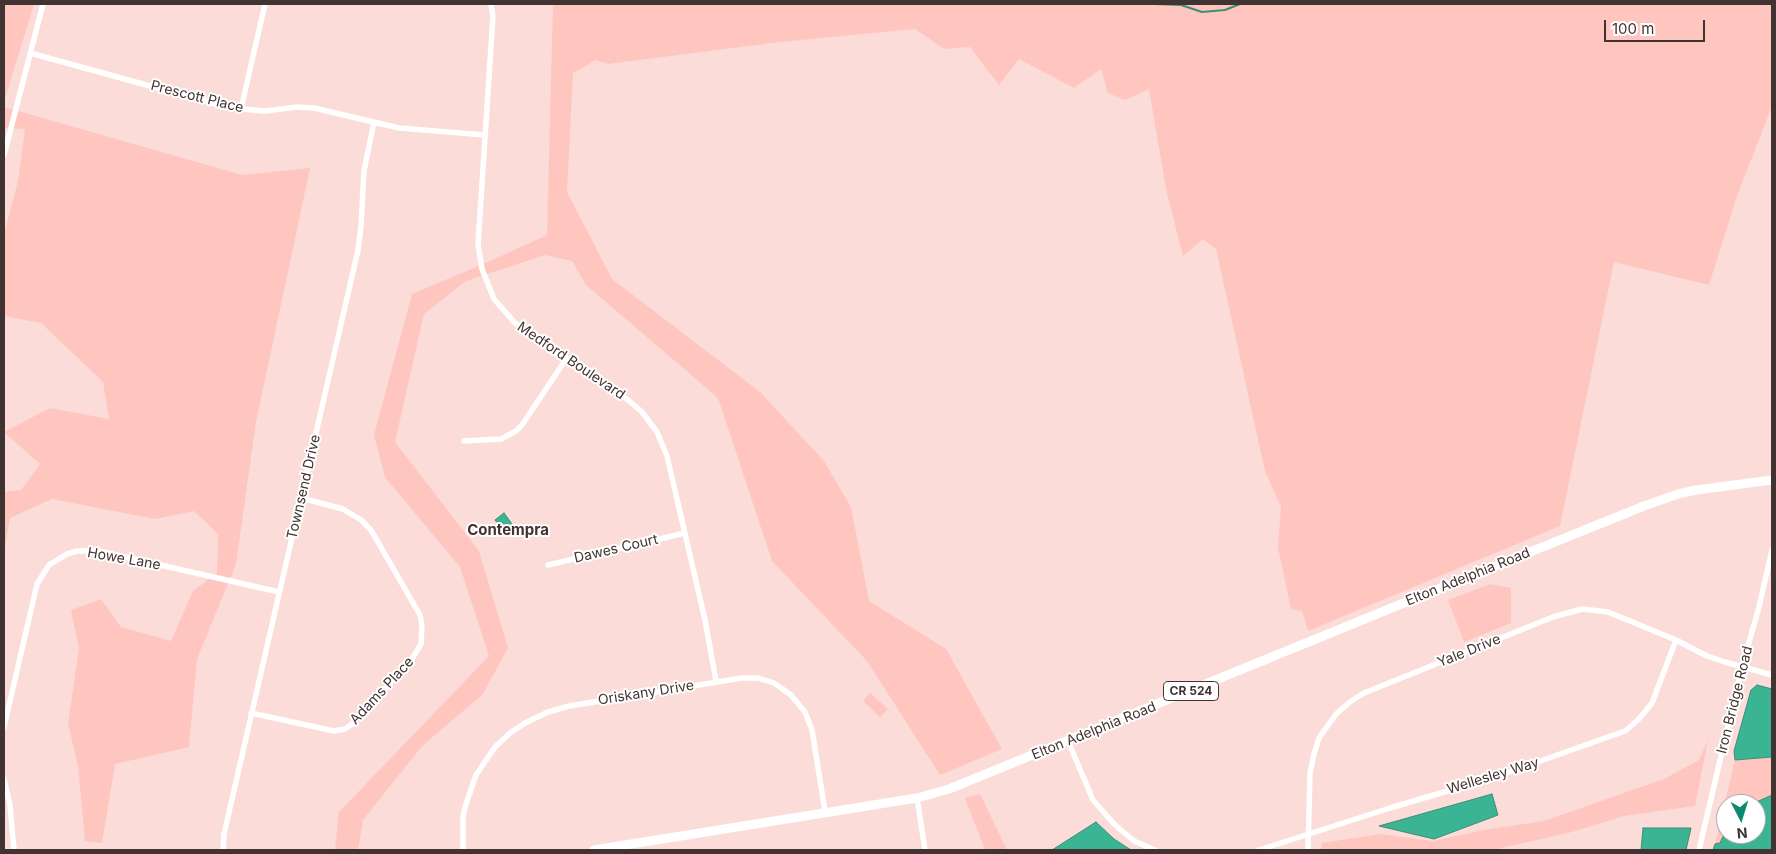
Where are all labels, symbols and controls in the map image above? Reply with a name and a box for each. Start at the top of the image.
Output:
scale bar [1606,10,1707,42]
text: 100 m [1612,19,1654,38]
street label: Prescott Place [149,77,245,117]
street label: Medford Boulevard [514,319,628,403]
street label: Townsend Drive [284,433,324,541]
district label: Contempra [467,521,549,539]
street label: Dawes Court [572,531,660,567]
street label: Howe Lane [86,544,162,574]
street label: Elton Adelphia Road [1403,544,1533,610]
street label: Yale Drive [1435,631,1503,671]
street label: Iron Bridge Road [1713,644,1757,756]
street label: Adams Place [347,654,417,728]
street label: Oriskany Drive [597,677,695,709]
road number: CR 524 [1164,681,1218,700]
street label: Elton Adelphia Road [1029,698,1159,764]
street label: Wellesley Way [1445,754,1541,798]
north arrow [1716,794,1766,844]
text: N [1736,825,1748,842]

